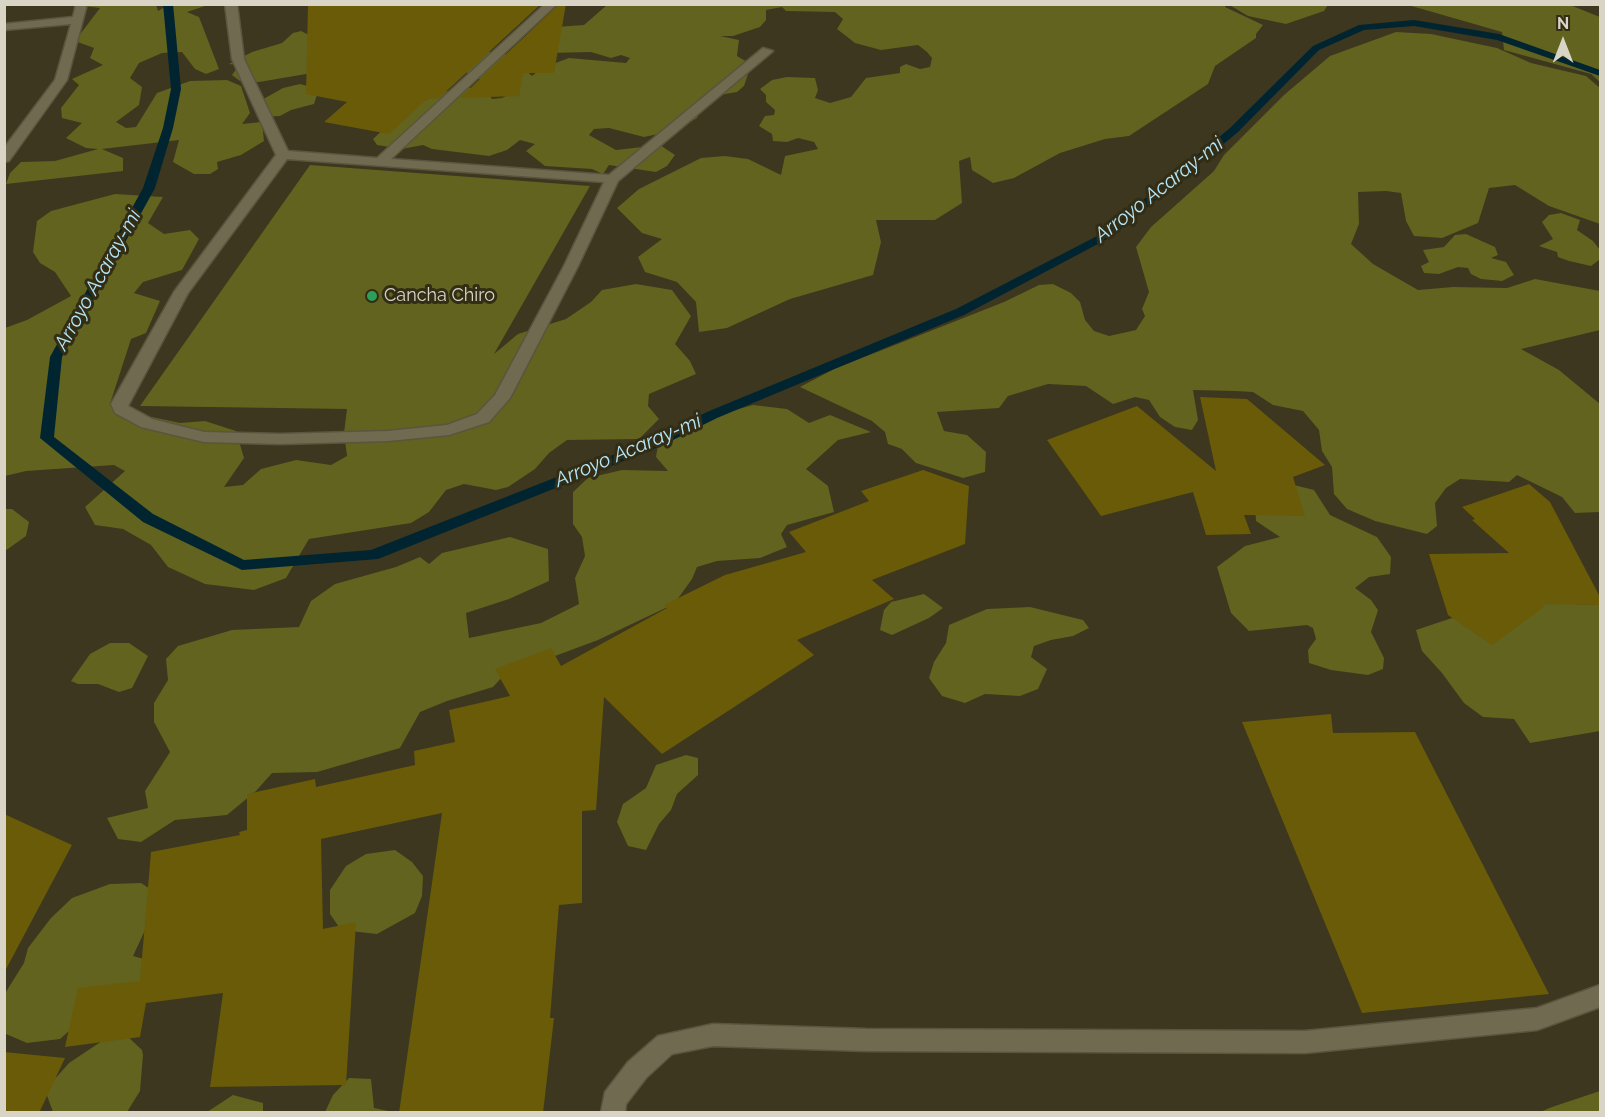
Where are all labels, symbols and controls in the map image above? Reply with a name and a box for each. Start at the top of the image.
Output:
north arrow [1533,12,1593,72]
text: N [1557,14,1569,33]
water label: Arroyo Acaray-mi [1090,132,1228,248]
water label: Arroyo Acaray-mi [49,206,147,354]
place label: Cancha Chiro [384,285,495,307]
marker: Cancha Chiro [365,289,379,303]
water label: Arroyo Acaray-mi [551,409,705,493]

